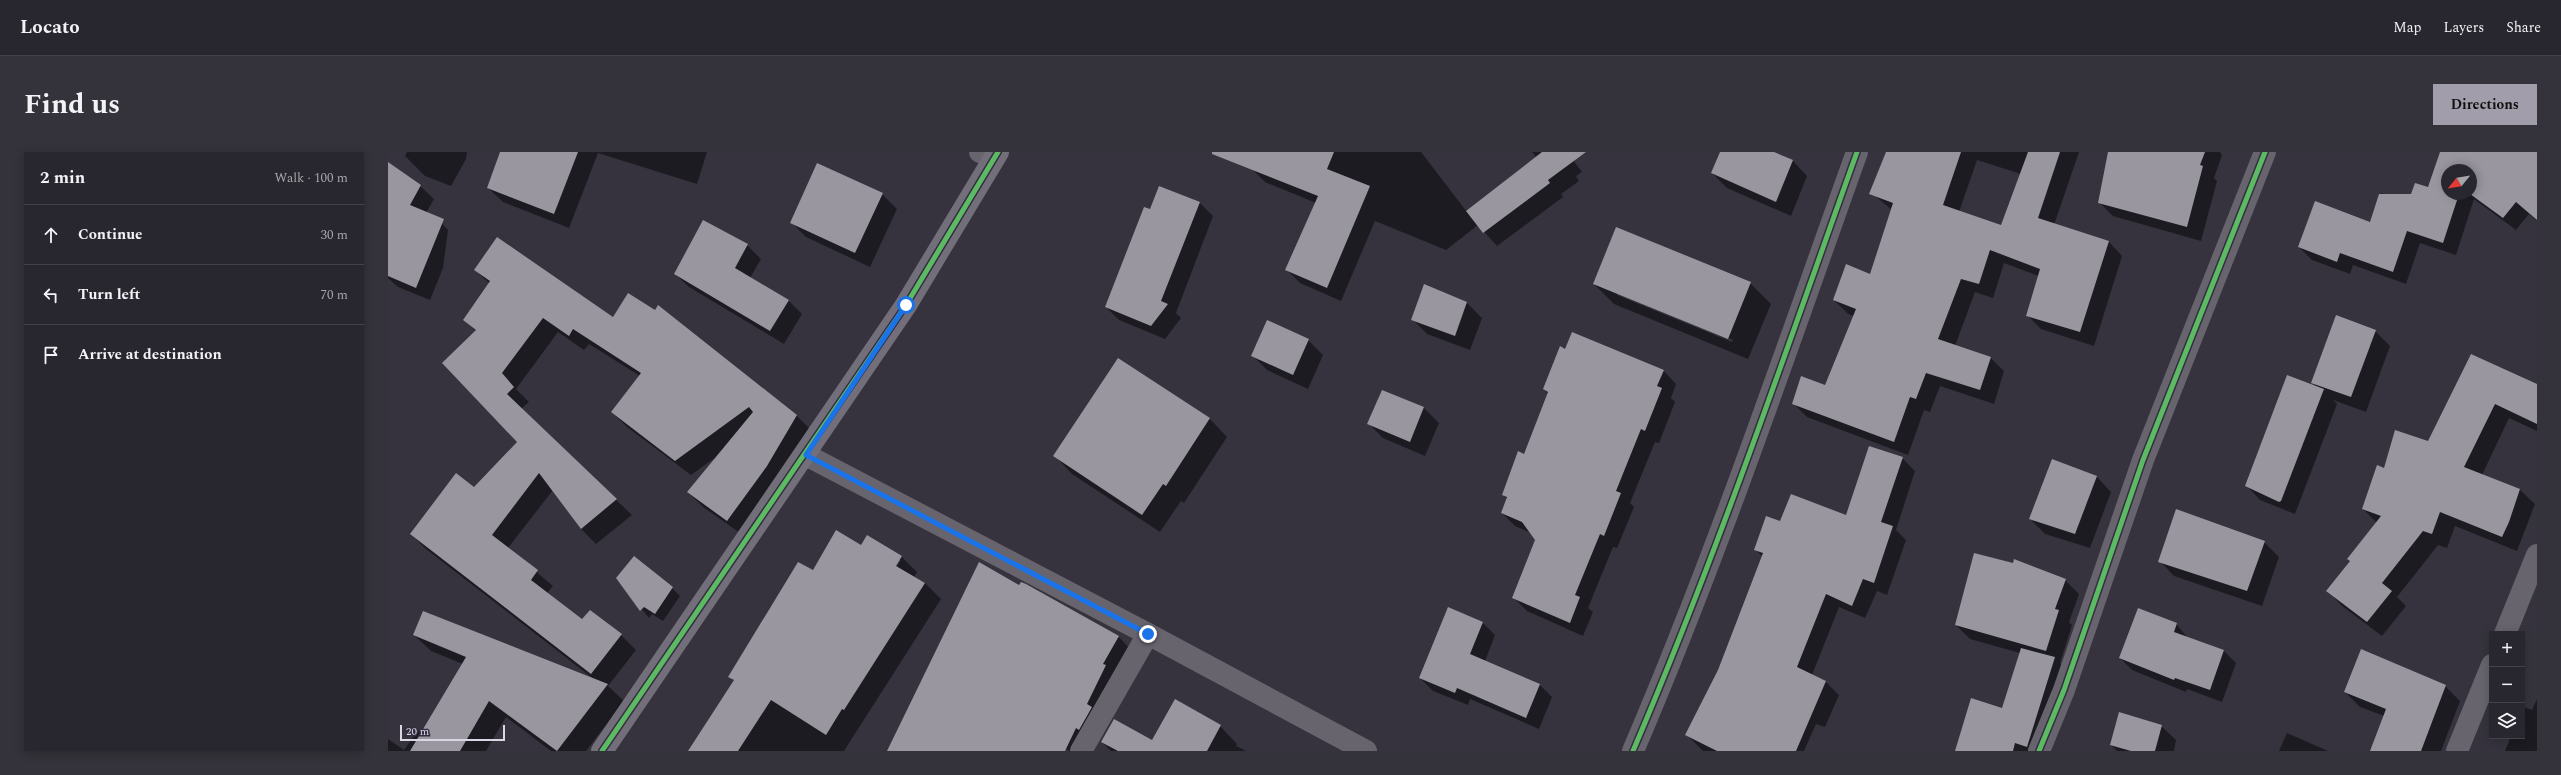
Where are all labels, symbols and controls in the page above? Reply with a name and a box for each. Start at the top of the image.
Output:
text: Locato [20,13,80,42]
text: Map [2393,17,2422,38]
text: Layers [2444,17,2484,38]
text: Share [2506,17,2541,38]
text: Find us [24,83,120,126]
button: Directions [2433,84,2537,125]
north arrow [2441,164,2477,200]
text: 2 min [40,165,85,191]
text: Walk · 100 m [274,168,348,188]
text: Continue [78,223,143,246]
icon: ahead [40,224,62,246]
text: 30 m [321,225,348,245]
text: Turn left [78,283,140,306]
icon: left [40,284,62,306]
text: 70 m [321,285,348,305]
route start [897,296,915,314]
text: Arrive at destination [78,343,222,366]
icon: arrive [40,344,62,366]
route end [1139,625,1157,643]
map controls [2489,631,2525,739]
button: + [2489,631,2525,667]
button: − [2489,667,2525,703]
button: layers [2489,703,2525,739]
scale bar [400,723,505,742]
text: 20 m [406,723,429,740]

